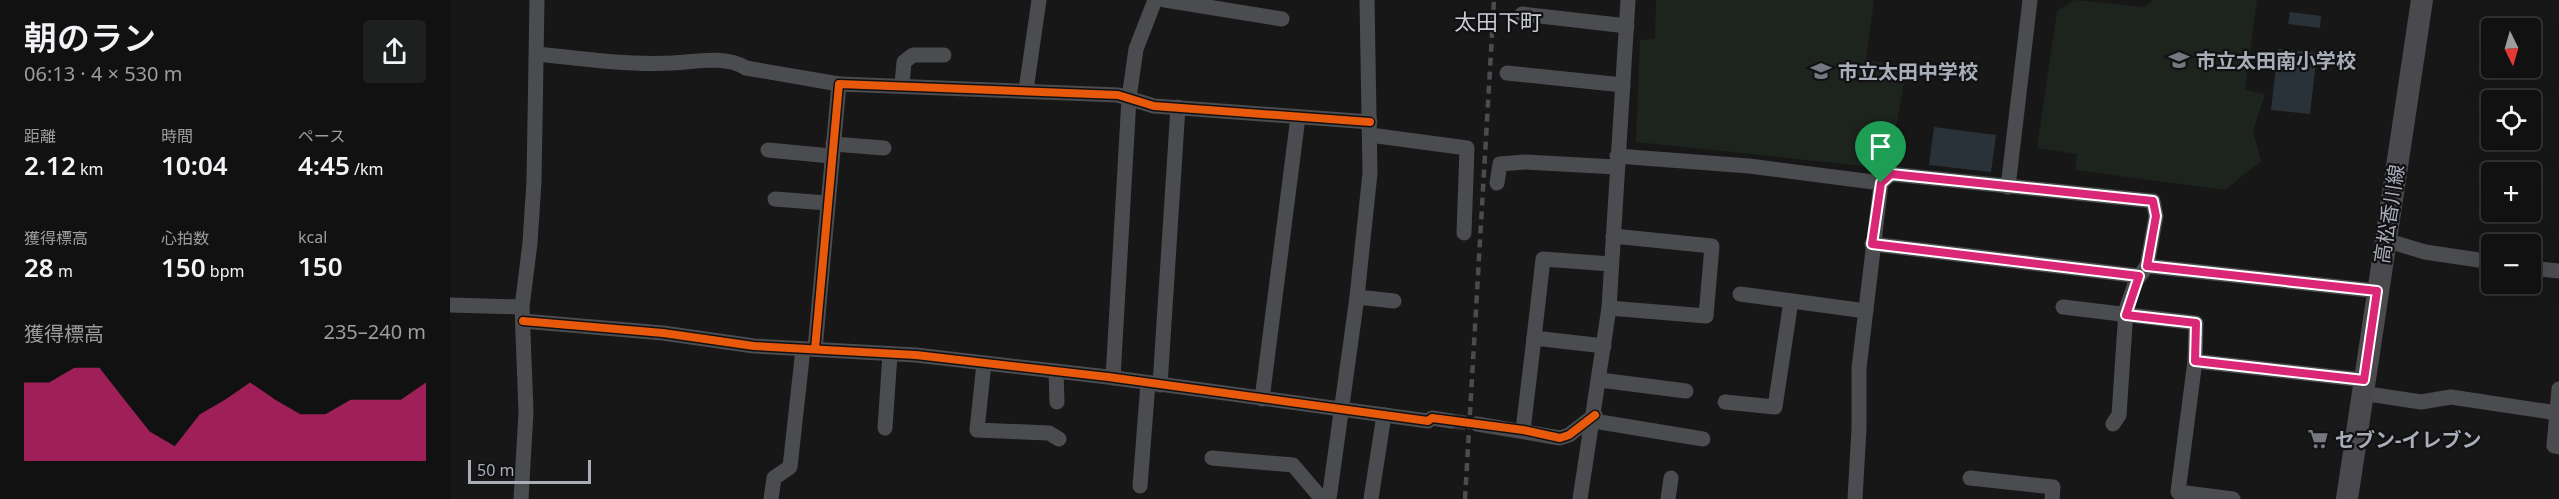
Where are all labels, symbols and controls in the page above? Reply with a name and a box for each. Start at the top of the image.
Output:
district label: 太田下町 [1454,6,1542,36]
text: 朝のラン [24,15,156,60]
north arrow [2481,18,2541,78]
map controls [2481,18,2541,294]
button: share [363,20,426,83]
place label: 市立太田南小学校 [2196,47,2356,74]
school or university icon: 市立太田南小学校 [2167,48,2191,72]
place label: 市立太田中学校 [1838,58,1978,85]
school or university icon: 市立太田中学校 [1809,59,1833,83]
text: 06:13 · 4 × 530 m [24,60,182,87]
button: locate [2481,90,2541,150]
pin [1855,121,1906,183]
text: 距離 [24,125,56,147]
text: 時間 [161,125,193,147]
text: ペース [298,125,345,147]
icon: arrive [1864,130,1897,163]
text: 2.12 [24,147,76,183]
text: 10:04 [161,147,228,183]
text: 4:45 [298,147,350,183]
text: km [76,158,103,180]
text: /km [350,158,383,180]
button: + [2481,162,2541,222]
street label: 高松香川線 [2368,163,2410,265]
text: kcal [298,226,327,248]
text: 獲得標高 [24,227,88,249]
text: 心拍数 [161,227,209,249]
button: − [2481,234,2541,294]
text: 150 [298,248,343,284]
text: 28 [24,249,54,285]
text: 150 [161,249,206,285]
text: m [54,260,73,282]
text: bpm [206,260,244,282]
text: 235–240 m [323,318,426,345]
text: 獲得標高 [24,320,104,347]
place label: セブン-イレブン [2335,426,2481,453]
supermarket icon: セブン-イレブン [2306,427,2330,451]
scale bar [468,457,591,484]
text: 50 m [477,459,514,481]

